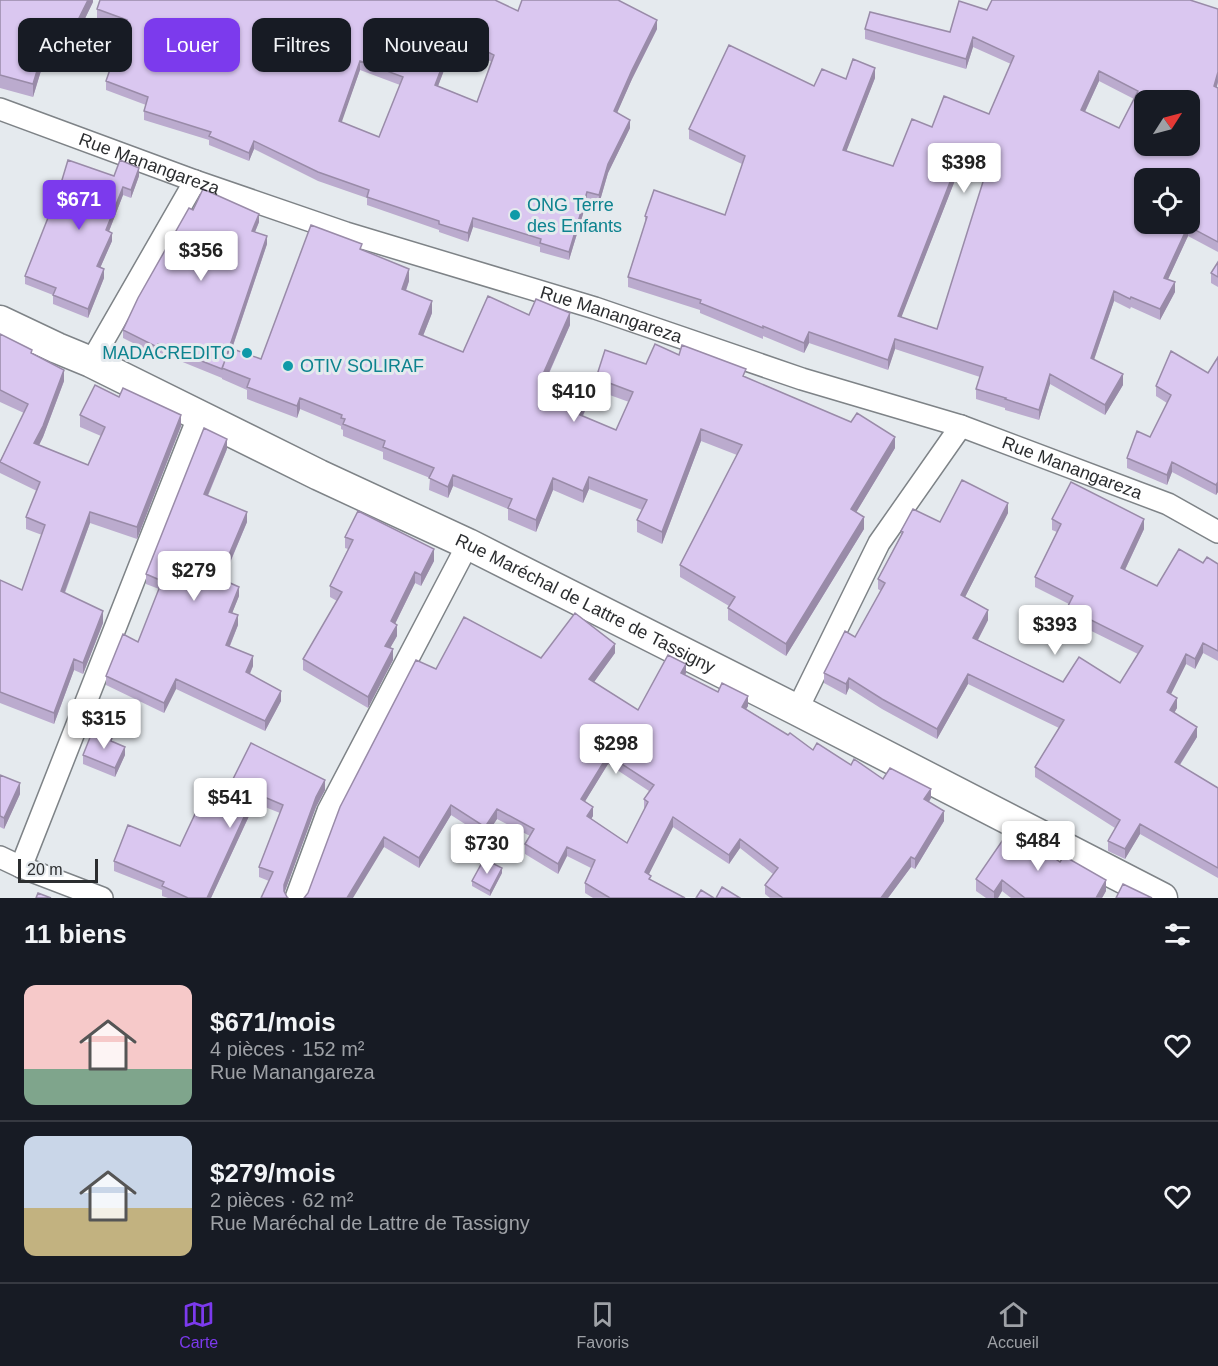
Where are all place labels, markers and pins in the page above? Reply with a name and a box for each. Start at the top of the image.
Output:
pin: $398 [928,143,1000,194]
pin: $671 [43,180,115,231]
place label: ONG Terre des Enfants [527,195,622,236]
marker: ONG Terre des Enfants [508,208,522,222]
pin: $356 [165,231,237,282]
place label: MADACREDITO [102,343,235,363]
marker: MADACREDITO [240,346,254,360]
place label: OTIV SOLIRAF [300,356,424,376]
marker: OTIV SOLIRAF [281,359,295,373]
pin: $410 [538,372,610,423]
pin: $279 [158,551,230,602]
pin: $393 [1019,605,1091,656]
pin: $315 [68,699,140,750]
pin: $298 [580,724,652,775]
pin: $541 [194,778,266,829]
pin: $484 [1002,821,1074,872]
pin: $730 [451,824,523,875]

